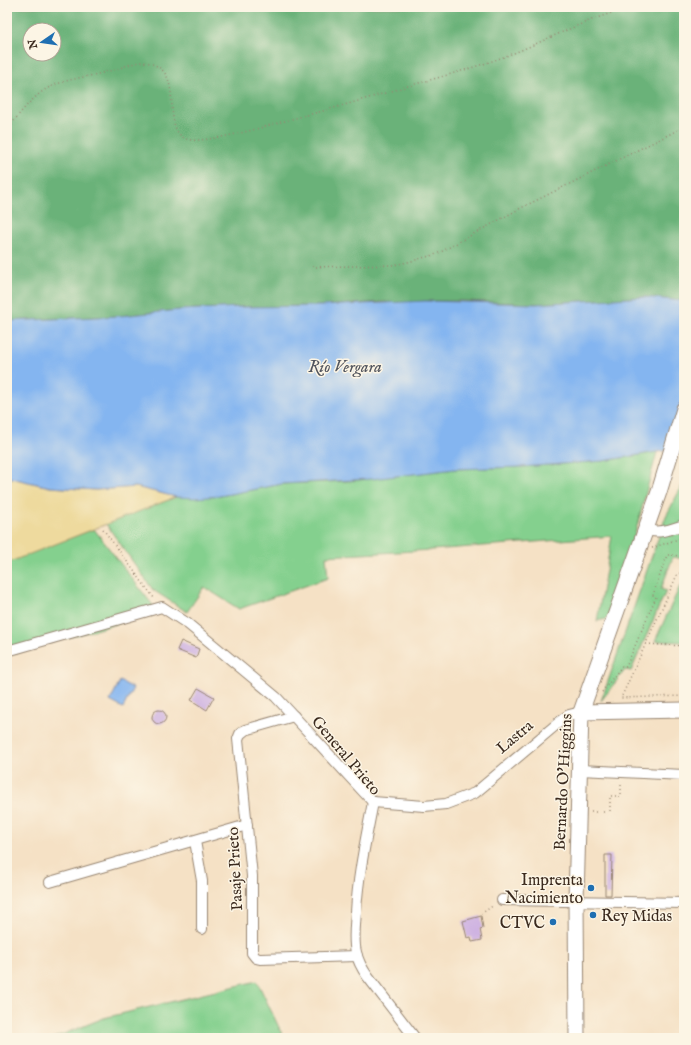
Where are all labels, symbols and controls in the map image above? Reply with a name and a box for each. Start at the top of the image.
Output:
north arrow [22,22,62,62]
text: N [25,37,41,51]
water label: Río Vergara [308,357,382,378]
street label: General Prieto [307,713,385,800]
street label: Bernardo O'Higgins [550,713,578,851]
street label: Lastra [493,716,538,759]
street label: Pasaje Prieto [224,826,248,911]
place label: Imprenta Nacimiento [505,871,583,909]
marker: Imprenta Nacimiento [586,883,596,893]
place label: Rey Midas [601,907,673,927]
marker: Rey Midas [588,910,598,920]
place label: CTVC [500,914,545,934]
marker: CTVC [548,917,558,927]

